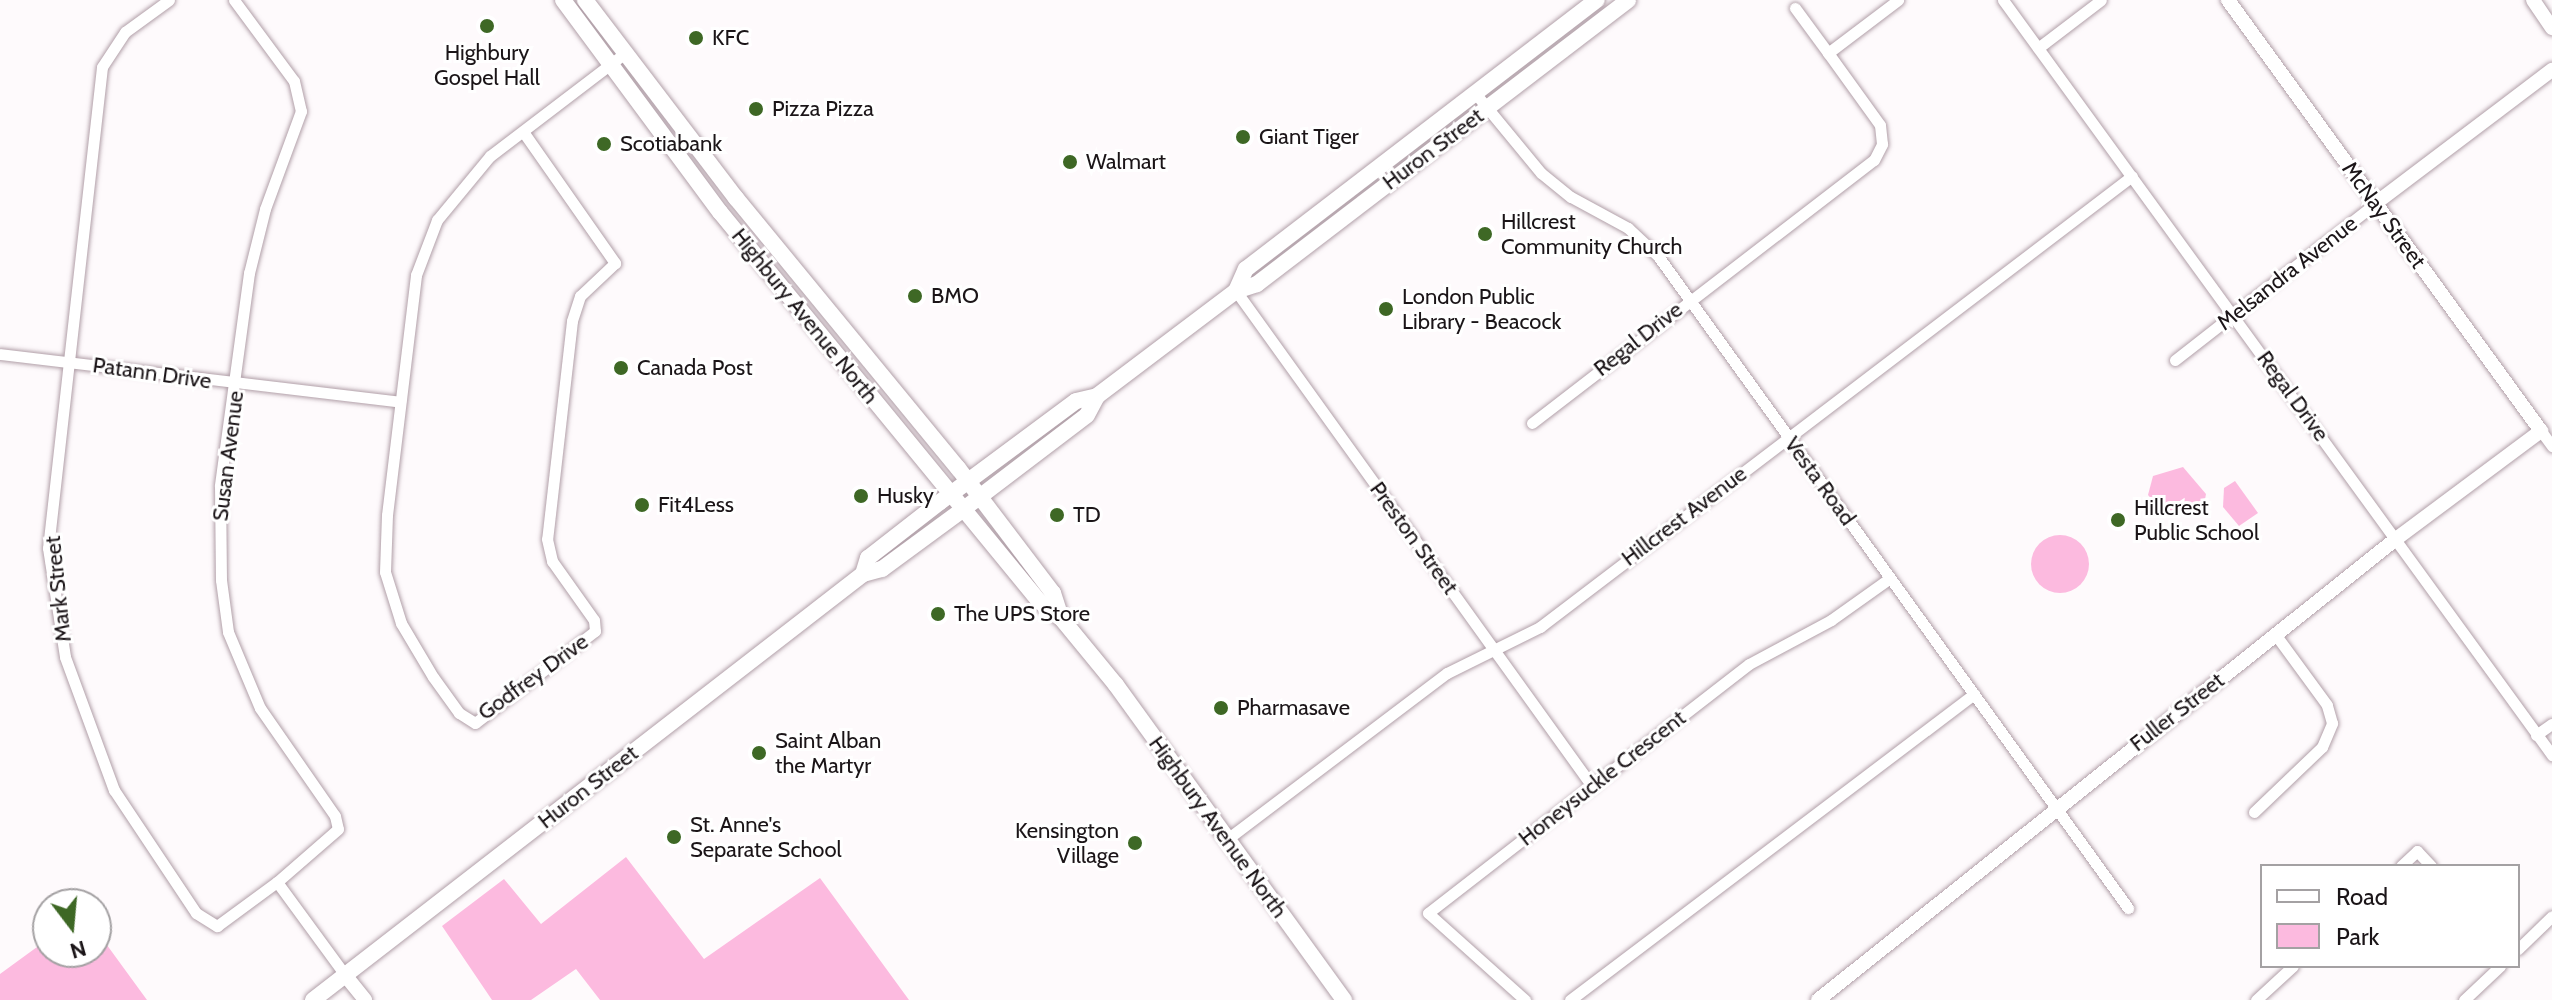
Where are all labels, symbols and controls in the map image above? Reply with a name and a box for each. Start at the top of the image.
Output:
marker: Highbury Gospel Hall [478,17,496,35]
place label: KFC [712,25,749,51]
marker: KFC [687,29,705,47]
place label: Highbury Gospel Hall [434,39,540,90]
place label: Pizza Pizza [772,96,874,122]
marker: Pizza Pizza [747,100,765,118]
street label: Huron Street [1377,103,1489,195]
place label: Giant Tiger [1259,124,1359,150]
marker: Giant Tiger [1234,128,1252,146]
place label: Scotiabank [620,131,722,157]
marker: Scotiabank [595,135,613,153]
place label: Walmart [1086,149,1166,175]
marker: Walmart [1061,153,1079,171]
street label: McNay Street [2336,157,2432,273]
place label: Hillcrest Community Church [1501,208,1682,260]
street label: Melsandra Avenue [2212,210,2362,336]
street label: Highbury Avenue North [726,223,884,409]
marker: Hillcrest Community Church [1476,225,1494,243]
place label: BMO [931,283,979,309]
place label: London Public Library - Beacock [1402,283,1561,334]
marker: BMO [906,287,924,305]
street label: Regal Drive [1588,296,1688,382]
marker: London Public Library - Beacock [1377,300,1395,318]
street label: Regal Drive [2251,346,2335,446]
street label: Patann Drive [91,352,213,394]
place label: Canada Post [637,355,753,381]
marker: Canada Post [612,359,630,377]
street label: Susan Avenue [207,389,249,523]
street label: Vesta Road [1779,432,1861,530]
street label: Hillcrest Avenue [1616,460,1752,572]
street label: Preston Street [1364,477,1464,599]
place label: Husky [877,483,934,509]
marker: Husky [852,487,870,505]
place label: Fit4Less [658,492,734,518]
place label: Hillcrest Public School [2134,494,2259,546]
marker: Fit4Less [633,496,651,514]
place label: TD [1073,502,1101,528]
marker: TD [1048,506,1066,524]
marker: Hillcrest Public School [2109,511,2127,529]
street label: Mark Street [39,535,77,643]
place label: The UPS Store [954,601,1090,627]
marker: The UPS Store [929,605,947,623]
street label: Godfrey Drive [473,628,593,726]
street label: Fuller Street [2125,667,2229,757]
place label: Pharmasave [1237,695,1350,721]
marker: Pharmasave [1212,699,1230,717]
street label: Honeysuckle Crescent [1513,705,1691,851]
place label: Saint Alban the Martyr [775,727,881,778]
street label: Highbury Avenue North [1143,731,1293,923]
street label: Huron Street [533,740,643,834]
marker: Saint Alban the Martyr [750,744,768,762]
place label: St. Anne's Separate School [690,811,842,862]
place label: Kensington Village [1015,817,1119,868]
marker: St. Anne's Separate School [665,828,683,846]
marker: Kensington Village [1126,834,1144,852]
legend [2260,864,2520,968]
text: Road [2336,882,2388,911]
north arrow [32,888,112,968]
text: Park [2336,922,2379,951]
text: N [67,935,89,965]

